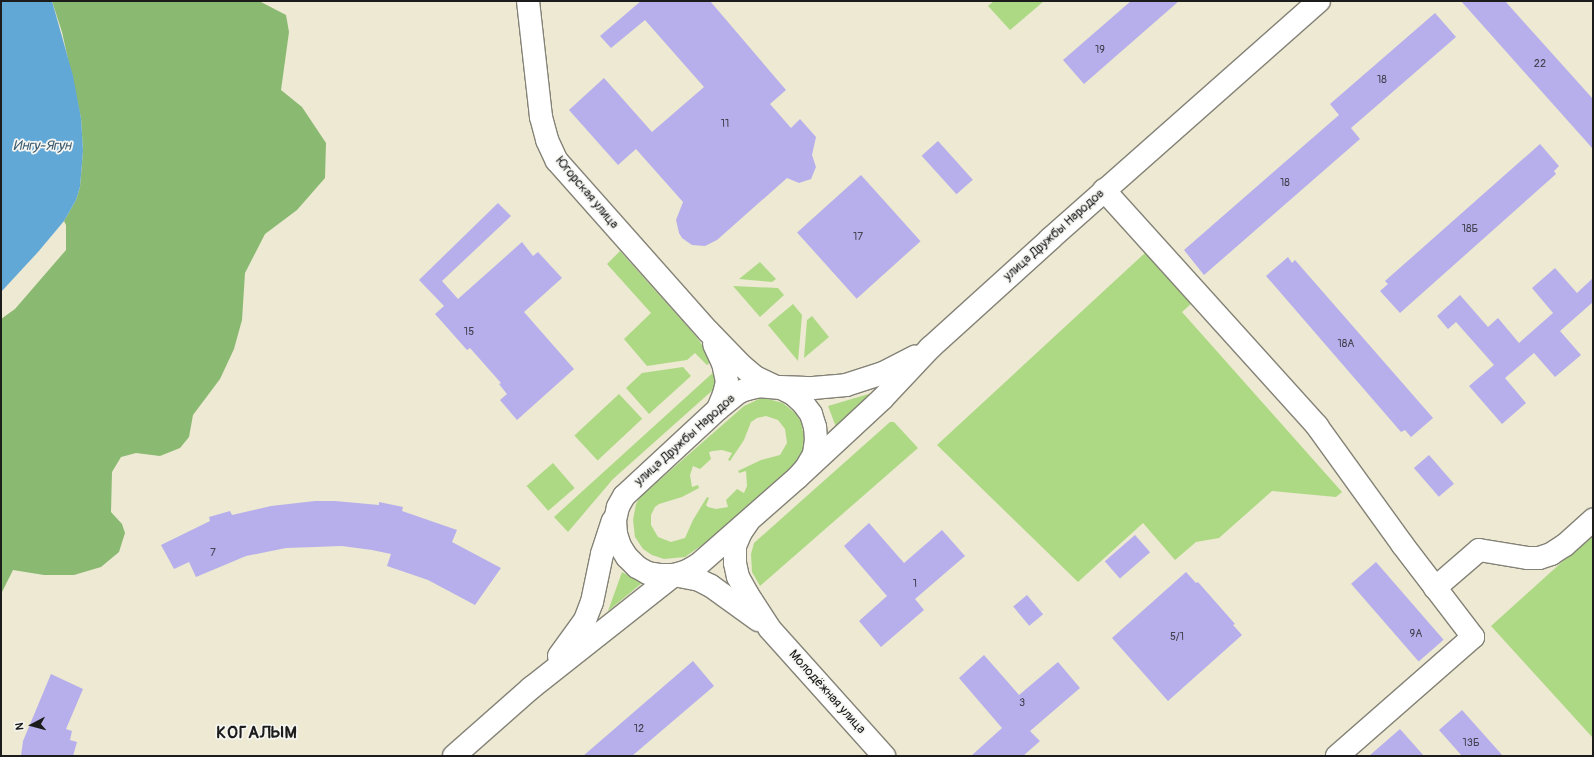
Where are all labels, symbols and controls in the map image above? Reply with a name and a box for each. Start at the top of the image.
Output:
house number: 19 [1095,43,1105,57]
house number: 22 [1534,57,1546,71]
house number: 18 [1377,73,1387,87]
house number: 11 [721,117,729,131]
water label: Ингу-Ягун [13,138,71,154]
street label: Югорская улица [552,154,622,232]
house number: 18 [1280,176,1290,190]
street label: улица Дружбы Народов [1000,186,1108,284]
house number: 18Б [1462,222,1478,236]
house number: 17 [853,230,863,244]
house number: 15 [464,325,474,339]
house number: 18А [1338,337,1354,351]
street label: улица Дружбы Народов [631,391,739,489]
house number: 7 [210,546,216,560]
house number: 1 [913,577,917,591]
house number: 9А [1410,627,1422,641]
house number: 5/1 [1170,630,1184,644]
street label: Молодёжная улица [785,647,869,737]
house number: 3 [1019,696,1025,710]
north arrow [12,705,52,745]
text: N [13,722,26,731]
house number: 12 [634,722,644,736]
district label: КОГАЛЫМ [216,723,298,743]
house number: 13Б [1462,736,1480,750]

